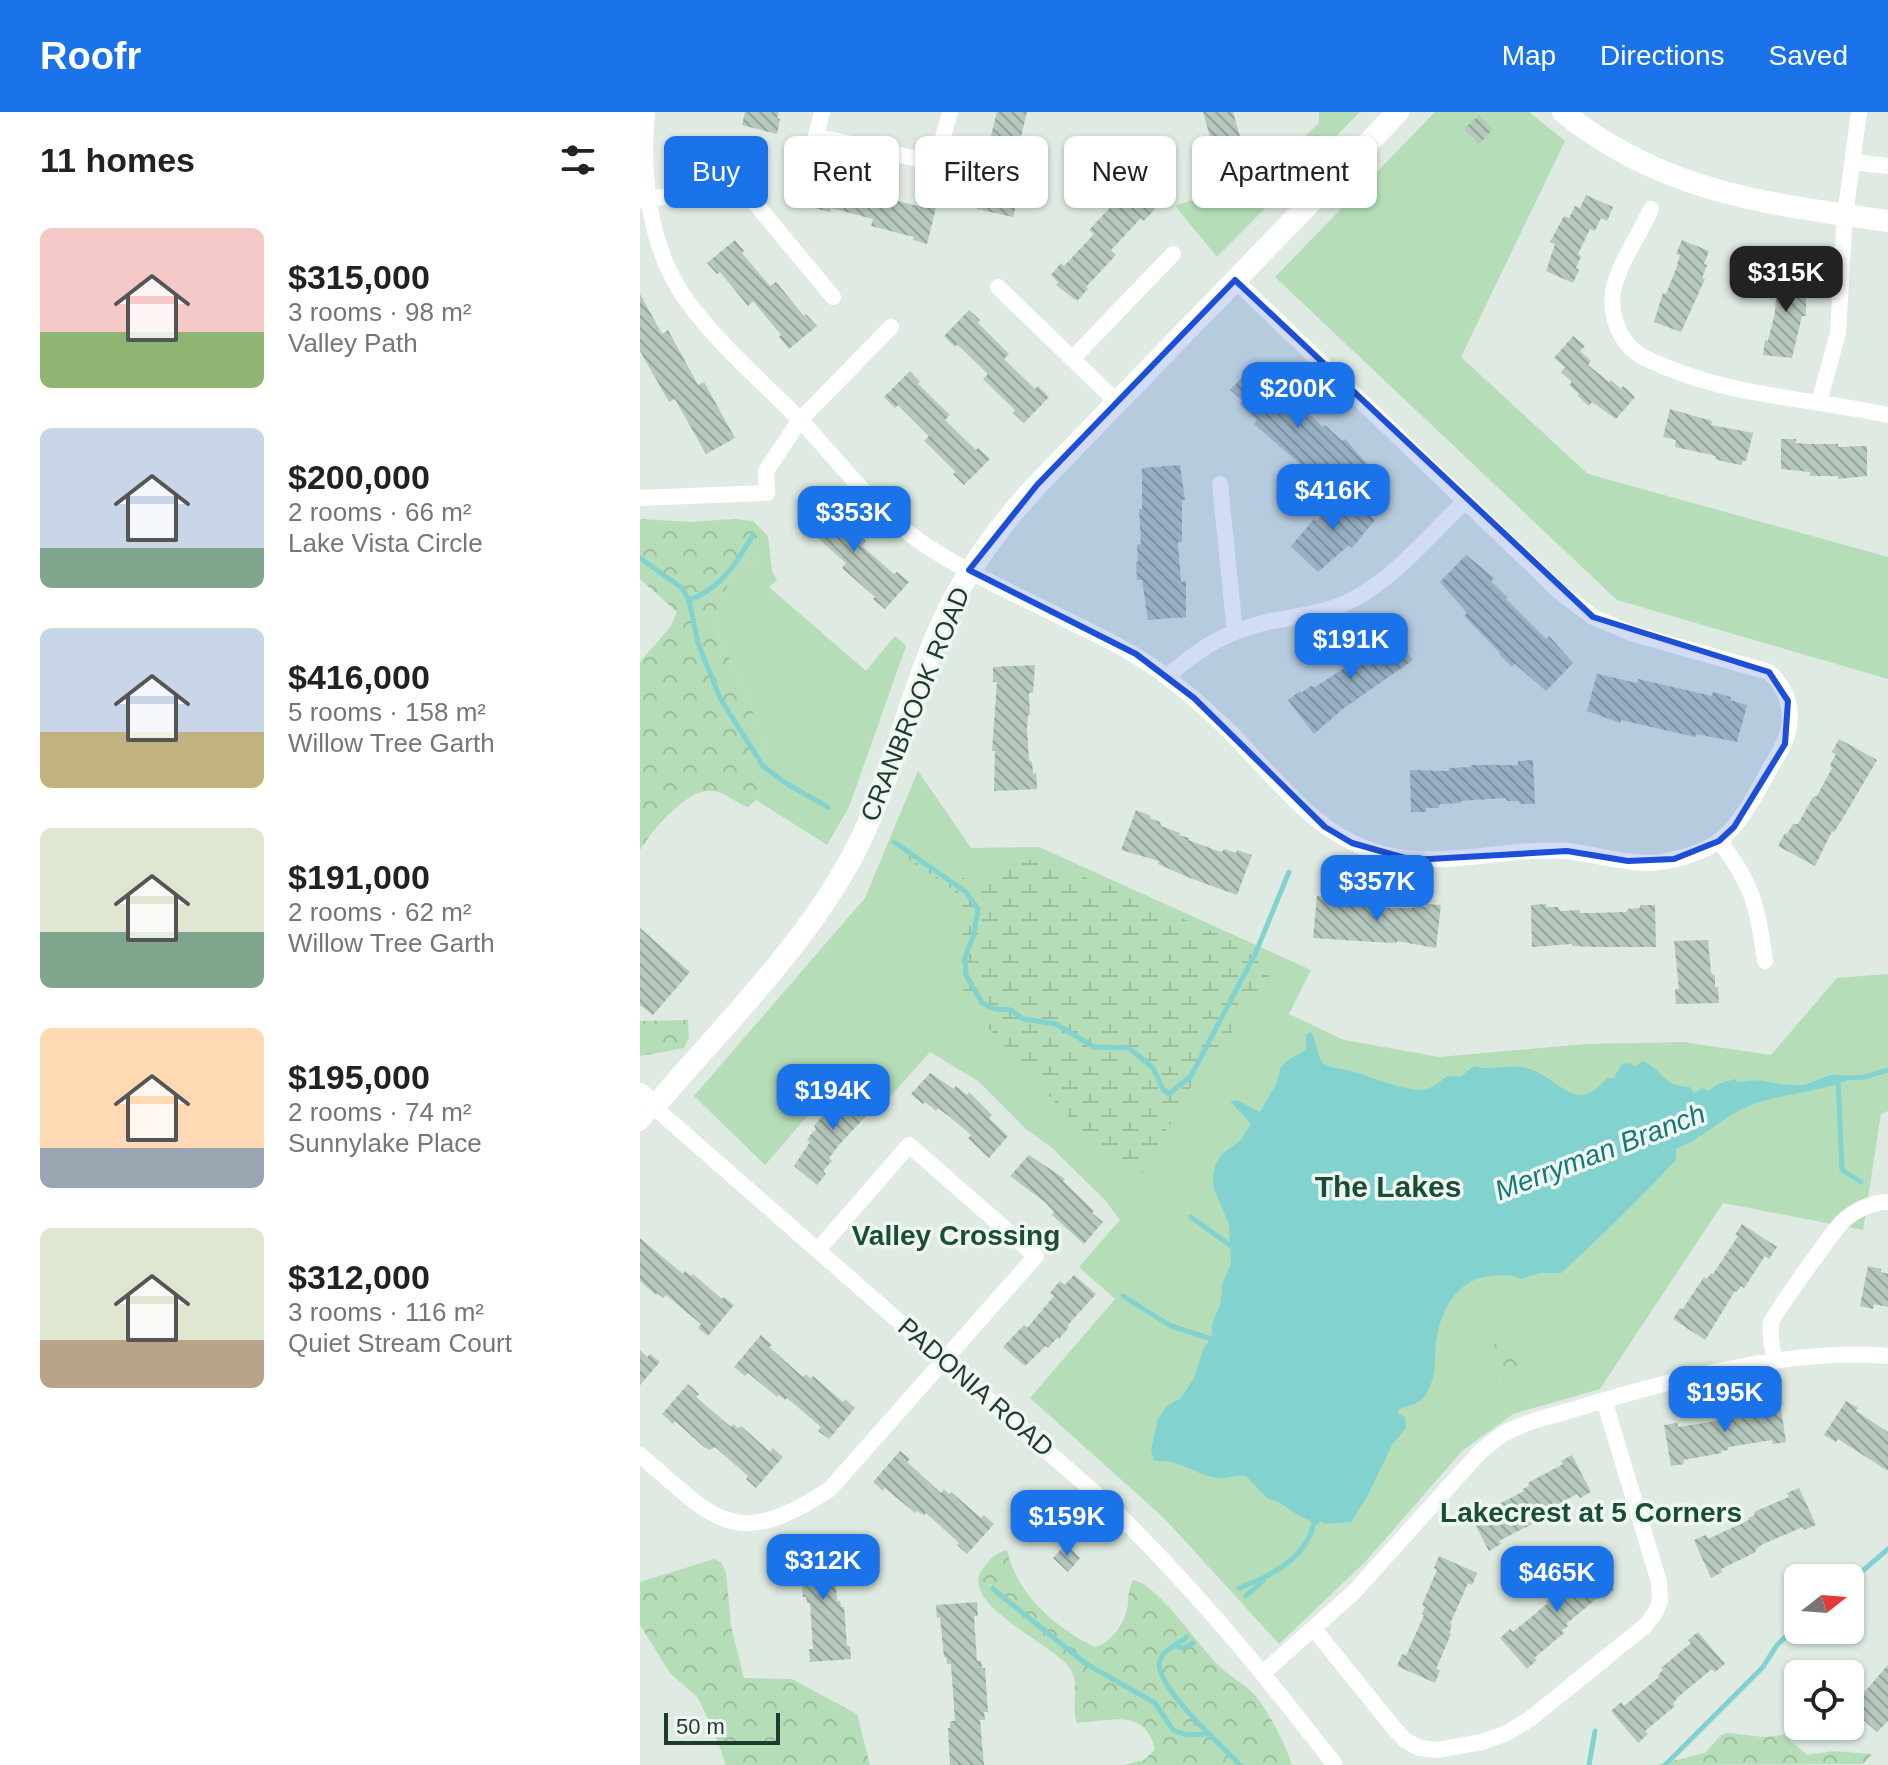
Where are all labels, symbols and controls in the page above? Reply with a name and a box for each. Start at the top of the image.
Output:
text: Roofr [40,35,141,77]
text: Map [1502,40,1556,71]
text: Directions [1600,40,1725,71]
text: Saved [1769,40,1848,71]
chip: Buy [664,136,768,208]
chip: Rent [784,136,899,208]
chip: Filters [915,136,1048,208]
chip: New [1064,136,1176,208]
chip: Apartment [1192,136,1377,208]
icon: filters [556,138,600,182]
text: 11 homes [40,141,195,179]
pin: $315K [1730,246,1842,314]
text: $315K [1748,257,1824,287]
text: $315,000 [288,258,430,296]
icon: home [104,260,200,356]
text: 3 rooms · 98 m² [288,297,472,327]
text: Valley Path [288,328,418,358]
pin: $200K [1242,362,1354,430]
text: $200K [1260,373,1336,403]
text: $200,000 [288,458,430,496]
icon: home [104,460,200,556]
pin: $416K [1277,464,1389,532]
text: $416K [1295,475,1371,505]
pin: $353K [798,486,910,554]
text: 2 rooms · 66 m² [288,497,472,527]
text: $353K [816,497,892,527]
text: Lake Vista Circle [288,528,483,558]
street label: CRANBROOK ROAD [854,583,976,825]
pin: $191K [1295,613,1407,681]
text: $191K [1313,624,1389,654]
text: $416,000 [288,658,430,696]
icon: home [104,660,200,756]
text: 5 rooms · 158 m² [288,697,486,727]
text: Willow Tree Garth [288,728,495,758]
pin: $357K [1321,855,1433,923]
text: $191,000 [288,858,430,896]
icon: home [104,860,200,956]
text: $357K [1339,866,1415,896]
text: 2 rooms · 62 m² [288,897,472,927]
text: Willow Tree Garth [288,928,495,958]
text: $195,000 [288,1058,430,1096]
icon: home [104,1060,200,1156]
pin: $194K [777,1064,889,1132]
text: $194K [795,1075,871,1105]
text: 2 rooms · 74 m² [288,1097,472,1127]
water label: Merryman Branch [1491,1098,1709,1206]
text: Sunnylake Place [288,1128,482,1158]
district label: The Lakes [1315,1170,1461,1203]
district label: Valley Crossing [852,1220,1060,1251]
text: $312,000 [288,1258,430,1296]
icon: home [104,1260,200,1356]
text: 3 rooms · 116 m² [288,1297,484,1327]
street label: PADONIA ROAD [892,1311,1060,1463]
text: Quiet Stream Court [288,1328,512,1358]
pin: $195K [1669,1366,1781,1434]
text: $195K [1687,1377,1763,1407]
pin: $159K [1011,1490,1123,1558]
district label: Lakecrest at 5 Corners [1440,1497,1742,1528]
text: $159K [1029,1501,1105,1531]
pin: $312K [767,1534,879,1602]
text: $312K [785,1545,861,1575]
pin: $465K [1501,1546,1613,1614]
text: $465K [1519,1557,1595,1587]
north arrow [1784,1564,1864,1644]
map controls [1784,1564,1864,1740]
button: locate [1784,1660,1864,1740]
scale bar [664,1709,780,1745]
text: 50 m [676,1714,725,1739]

